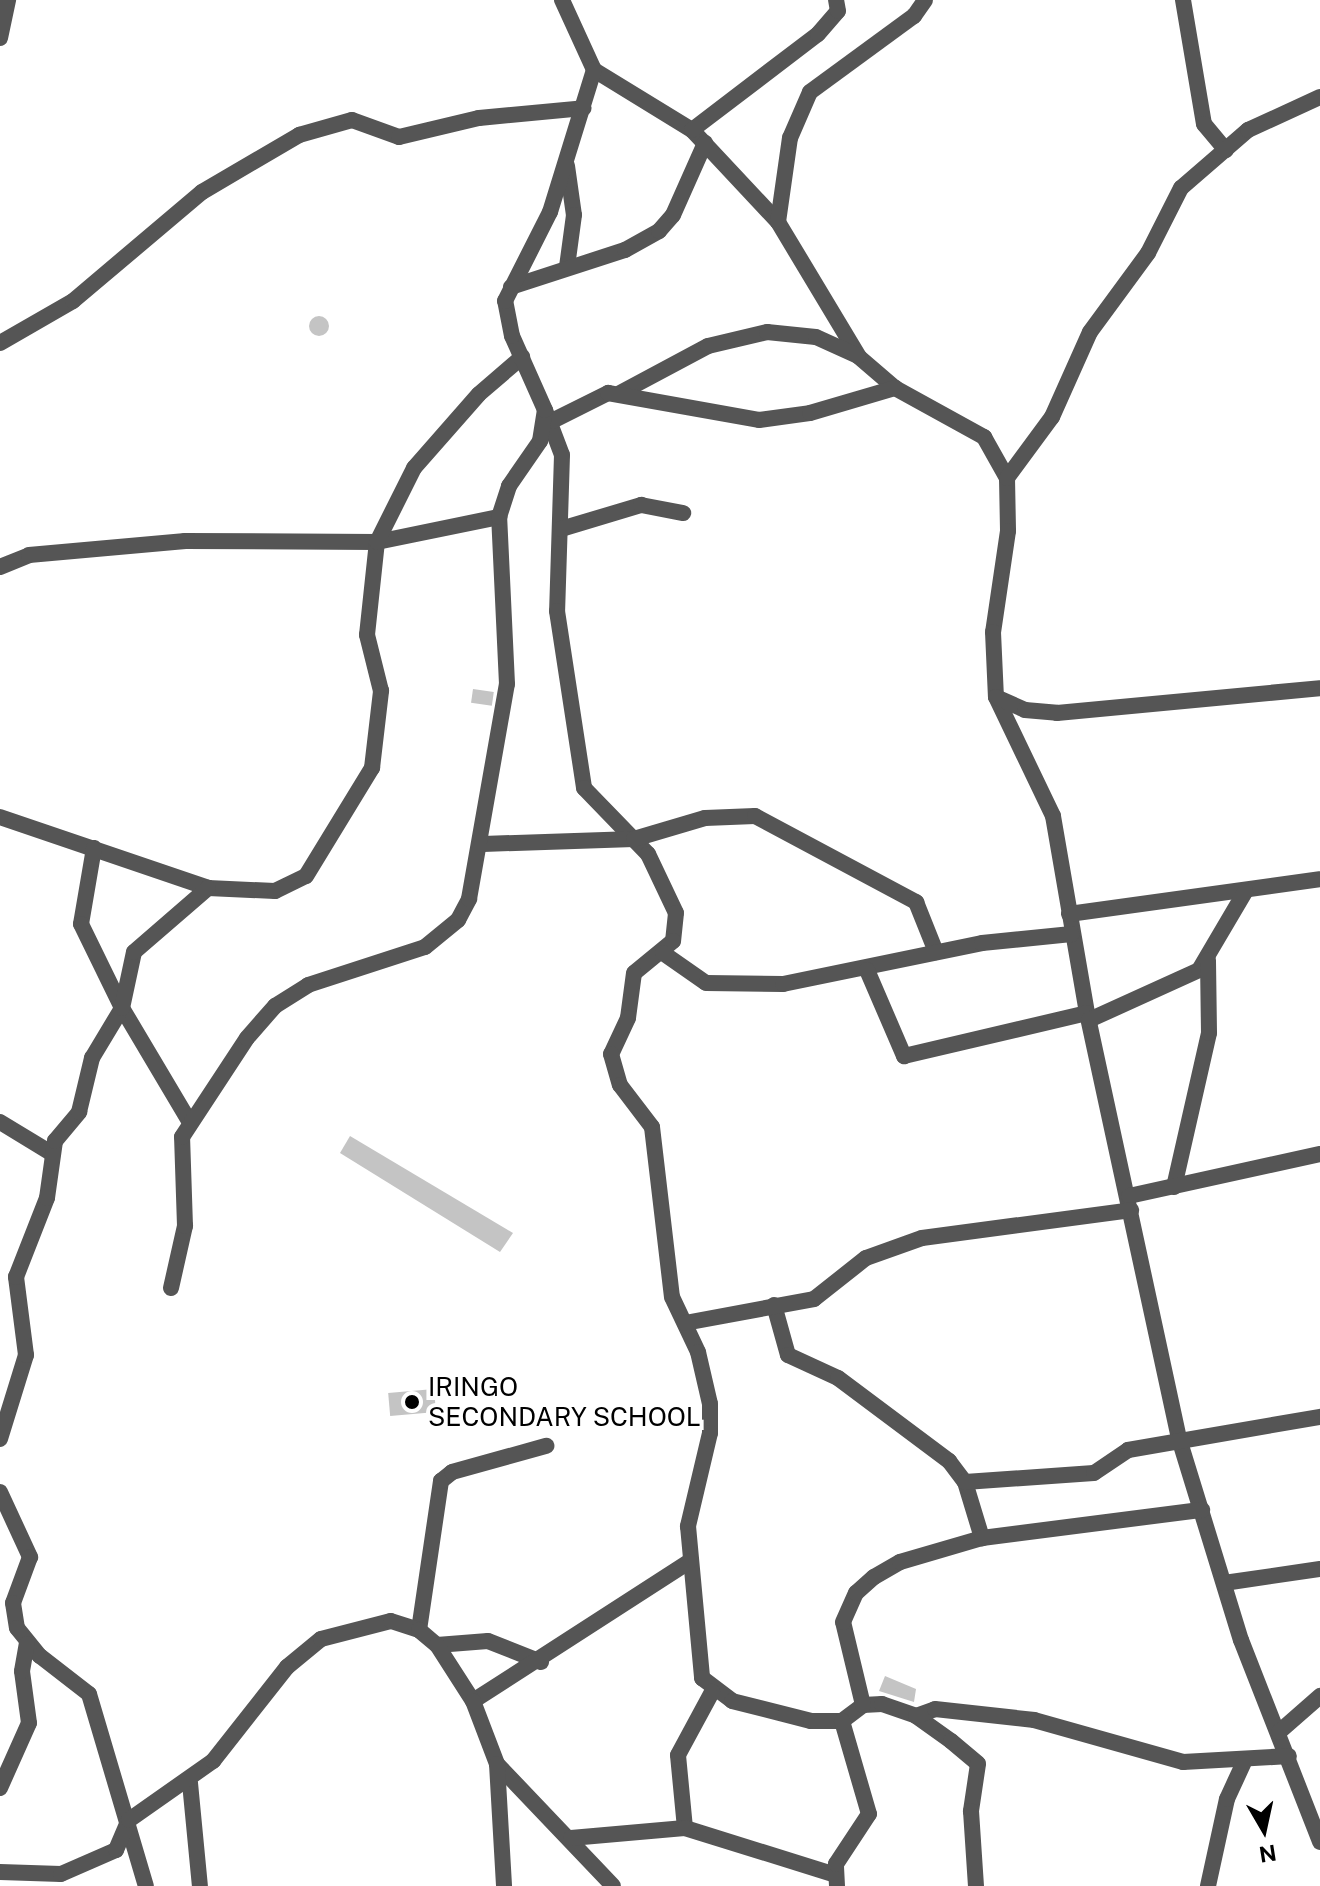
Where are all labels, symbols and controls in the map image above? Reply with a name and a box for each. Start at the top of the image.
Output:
place label: IRINGO SECONDARY SCHOOL [428,1371,701,1432]
marker: IRINGO SECONDARY SCHOOL [403,1393,421,1411]
north arrow [1224,1790,1304,1870]
text: N [1257,1840,1278,1868]

